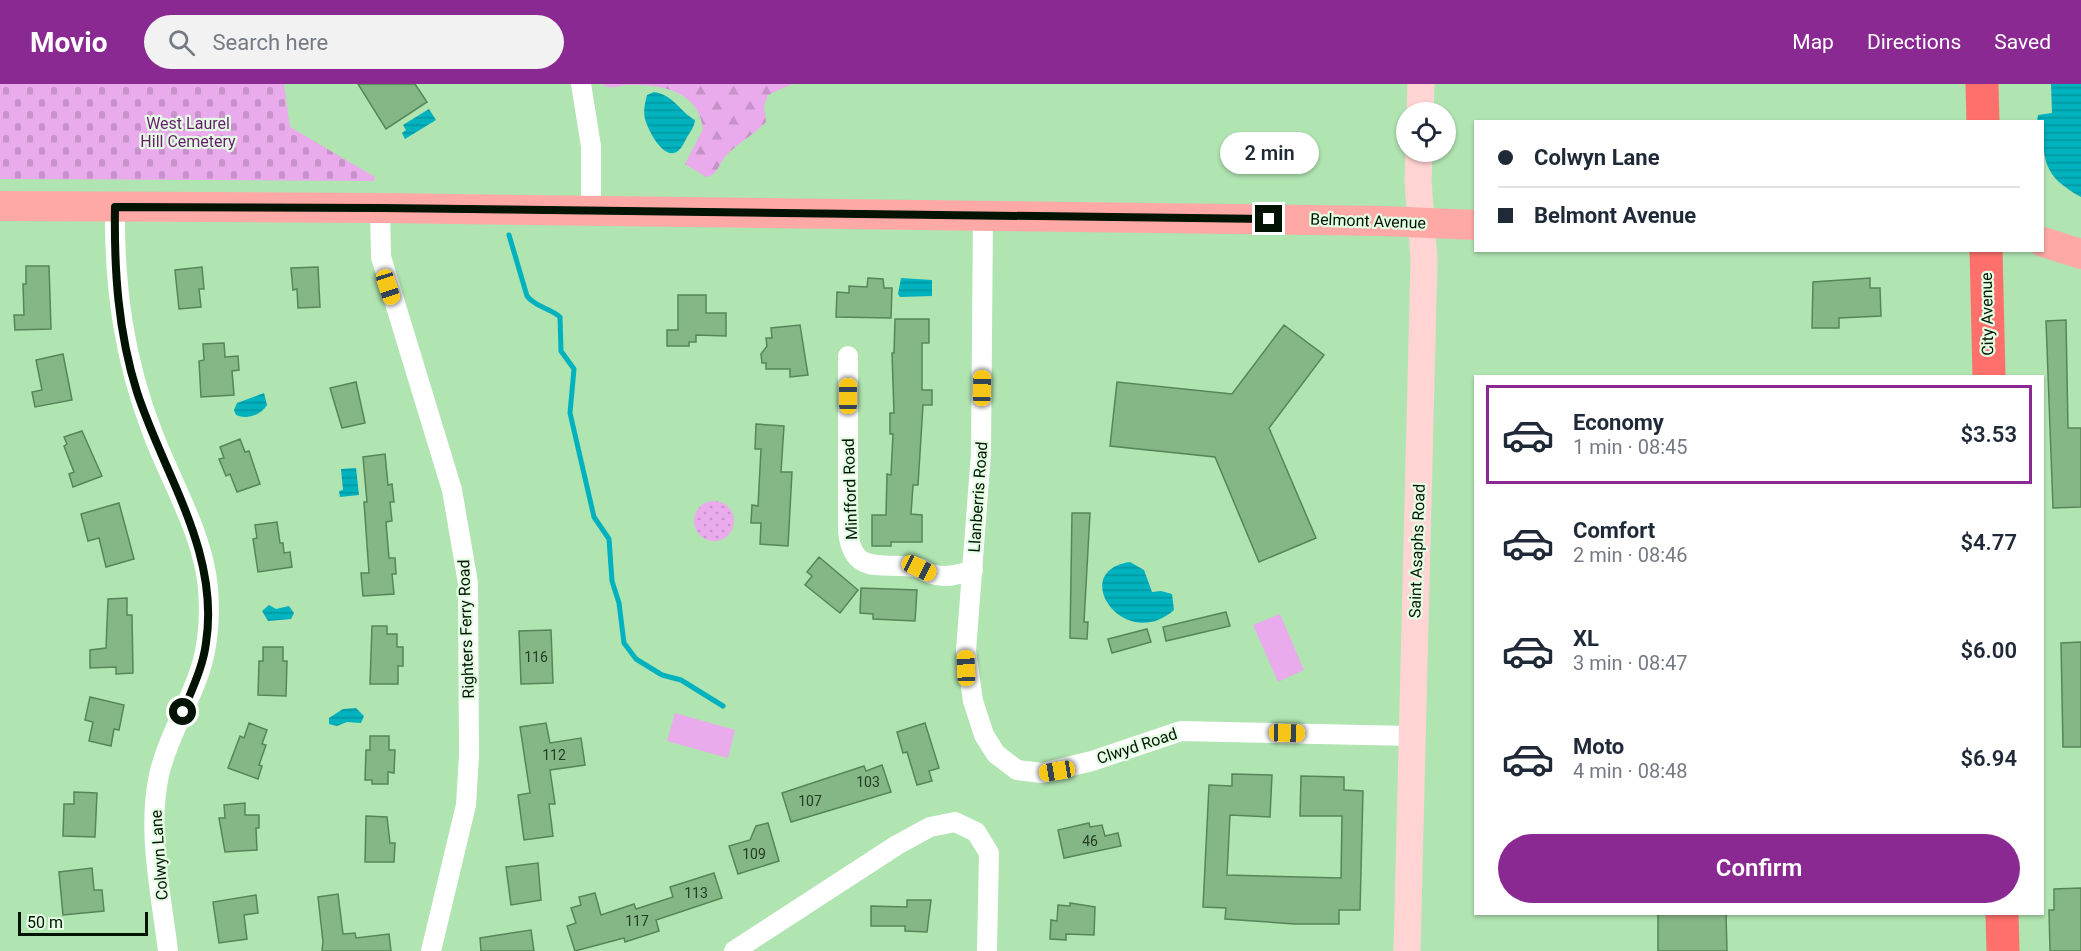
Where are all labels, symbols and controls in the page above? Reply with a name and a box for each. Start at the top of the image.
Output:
search box [144,15,564,69]
text: Movio [30,26,108,59]
icon: search [165,26,198,59]
text: Search here [213,30,328,55]
text: Map [1792,30,1834,54]
text: Directions [1867,30,1961,54]
text: Saved [1994,30,2051,54]
map controls [1396,102,1456,162]
button: locate [1396,102,1456,162]
park label: West Laurel Hill Cemetery [140,114,236,151]
callout: 2 min [1220,132,1318,174]
text: 2 min [1244,141,1295,165]
text: Colwyn Lane [1534,145,1660,170]
text: Belmont Avenue [1534,203,1696,228]
route end [1255,205,1282,232]
street label: Belmont Avenue [1310,209,1426,233]
car [374,267,402,307]
street label: City Avenue [1977,272,1997,356]
car [973,370,991,406]
car [839,378,857,414]
icon: car [1501,408,1555,462]
text: Economy [1573,410,1664,435]
text: $3.53 [1960,422,2017,447]
text: 1 min · 08:45 [1573,435,1688,459]
street label: Minfford Road [839,438,861,540]
street label: Llanberris Road [965,441,991,553]
street label: Saint Asaphs Road [1405,484,1429,618]
icon: car [1501,516,1555,570]
text: Comfort [1573,518,1655,543]
text: $4.77 [1960,530,2017,555]
text: 2 min · 08:46 [1573,543,1688,567]
car [899,552,939,584]
street label: Righters Ferry Road [454,559,478,699]
icon: car [1501,624,1555,678]
text: XL [1573,626,1599,651]
text: $6.00 [1960,638,2017,663]
house number: 116 [524,649,548,665]
car [956,650,976,686]
text: 3 min · 08:47 [1573,651,1688,675]
route start [169,698,196,725]
street label: Clwyd Road [1094,724,1180,768]
car [1269,724,1305,742]
icon: car [1501,732,1555,786]
text: Moto [1573,734,1624,759]
text: $6.94 [1960,746,2017,771]
house number: 112 [542,747,566,763]
car [1038,759,1076,783]
text: 4 min · 08:48 [1573,759,1688,783]
house number: 103 [856,774,880,790]
house number: 107 [798,793,822,809]
street label: Colwyn Lane [146,809,172,901]
house number: 46 [1082,833,1098,849]
button: Confirm [1498,834,2020,903]
house number: 109 [742,846,766,862]
house number: 113 [684,885,708,901]
scale bar [18,909,148,936]
text: 50 m [27,913,63,932]
house number: 117 [625,913,649,929]

